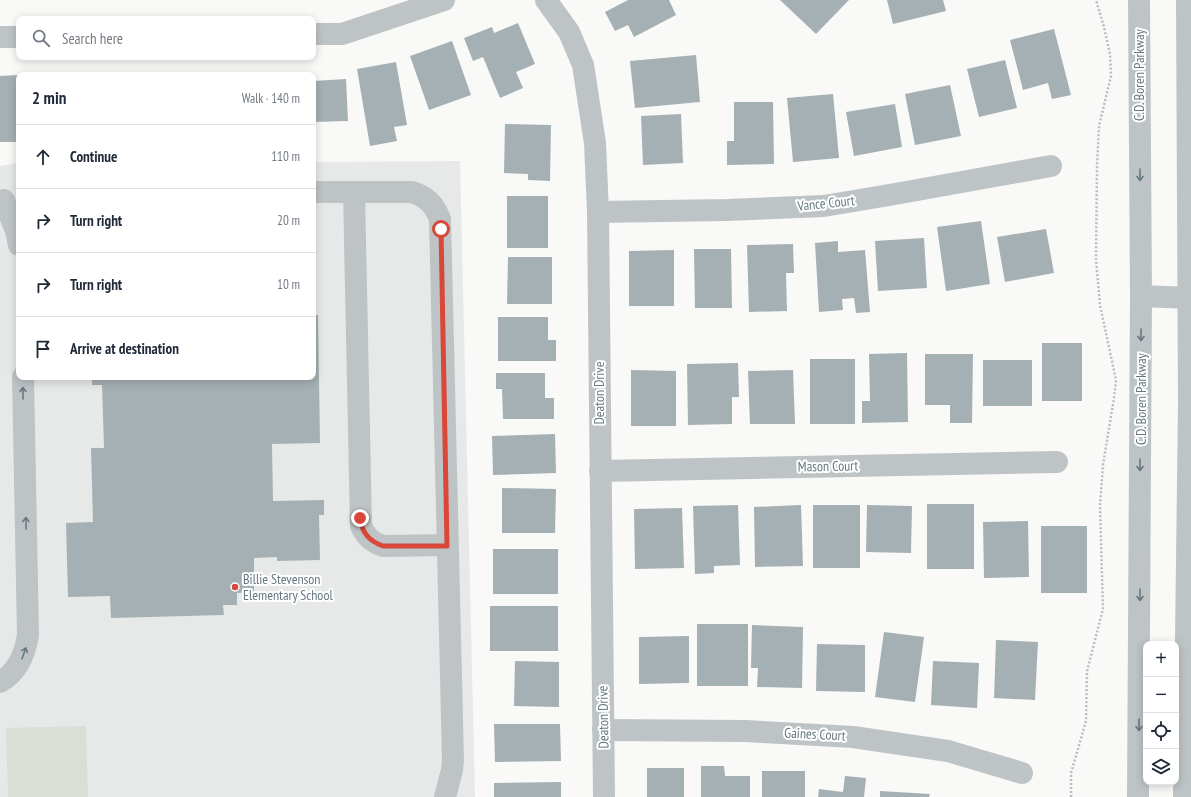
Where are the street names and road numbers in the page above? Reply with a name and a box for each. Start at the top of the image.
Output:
street label: C.D. Boren Parkway [1130,28,1148,121]
street label: Vance Court [796,191,856,215]
street label: C.D. Boren Parkway [1132,352,1150,445]
street label: Deaton Drive [590,361,608,425]
street label: Mason Court [798,456,859,476]
street label: Deaton Drive [593,685,613,749]
street label: Gaines Court [784,723,846,745]

